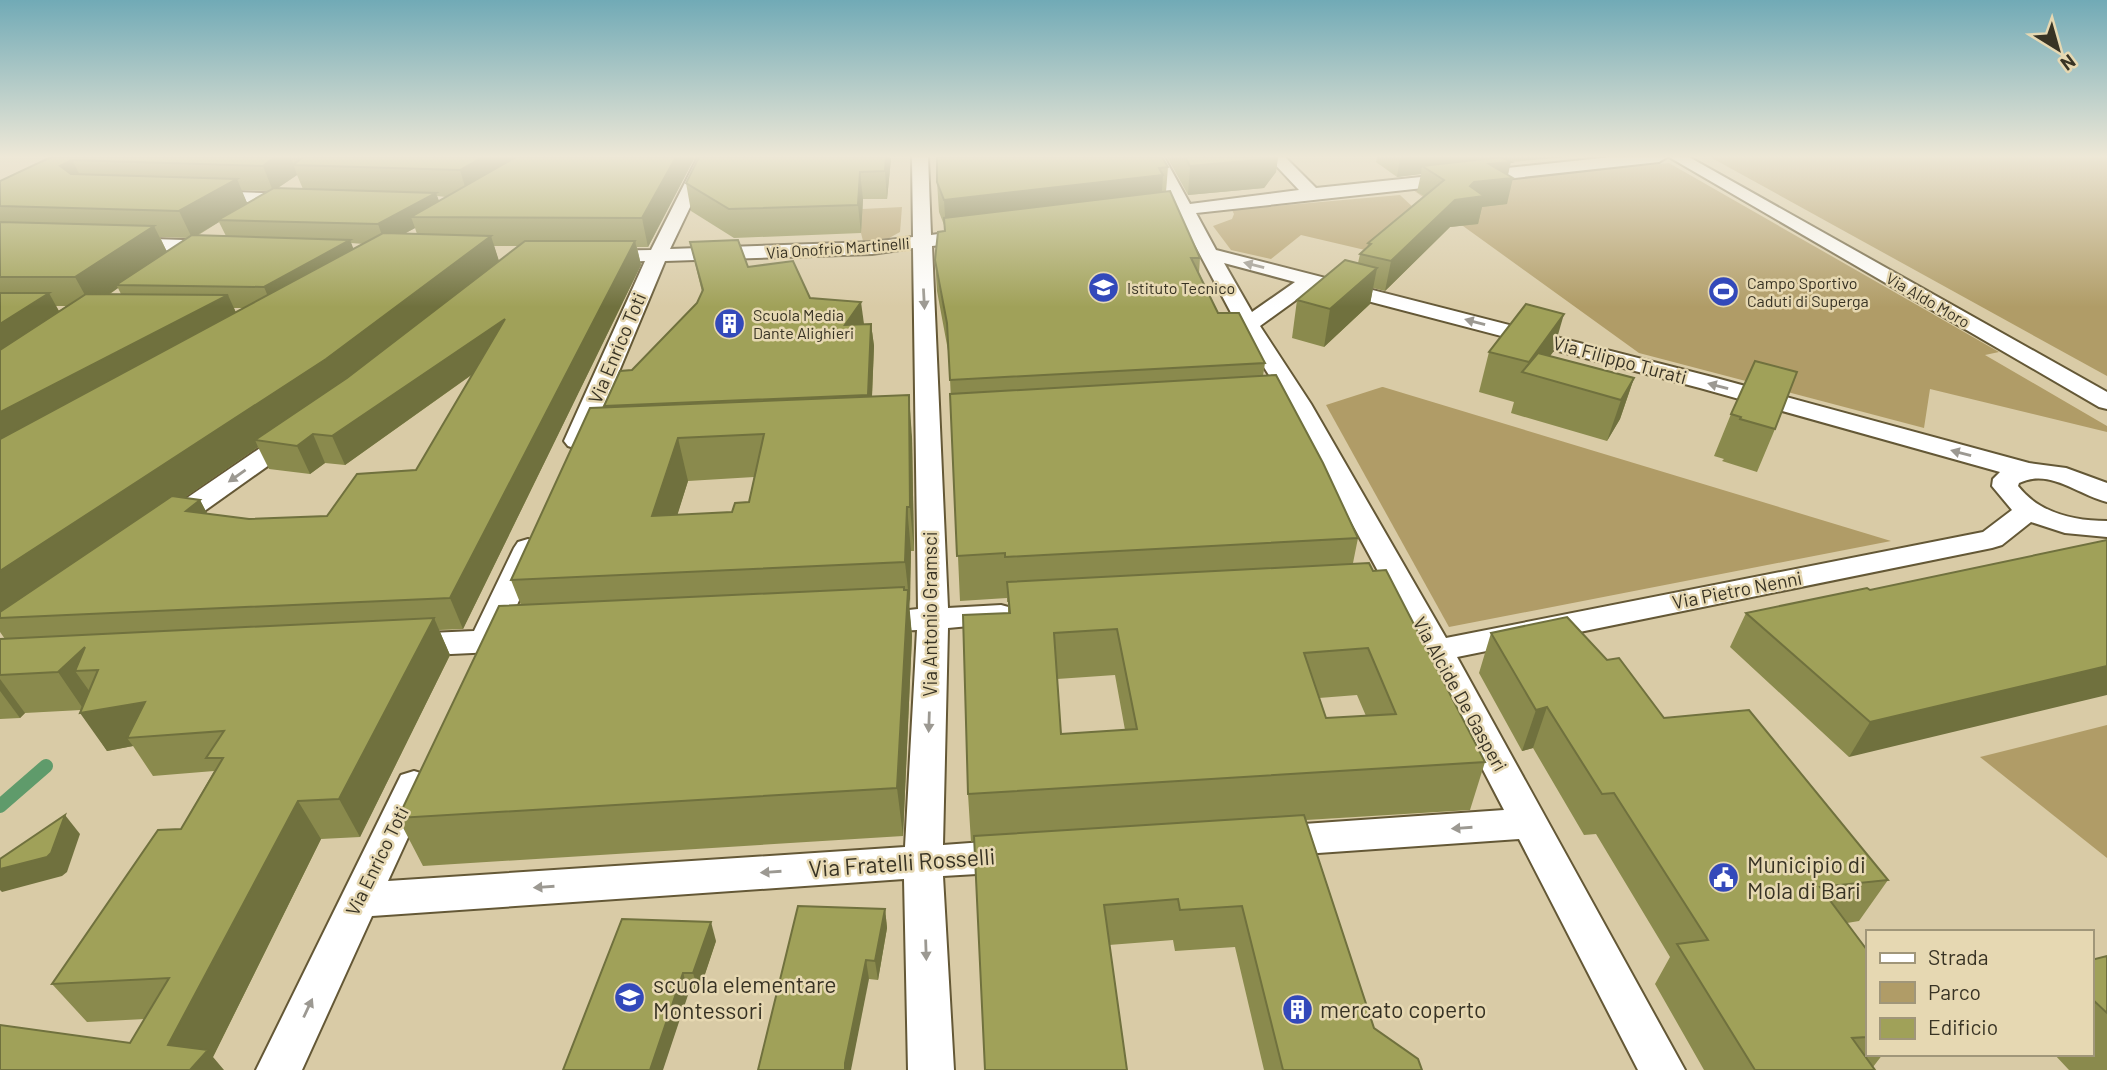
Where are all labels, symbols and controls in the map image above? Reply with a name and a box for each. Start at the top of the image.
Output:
north arrow [2023,14,2093,84]
text: N [2057,50,2081,76]
street label: Via Onofrio Martinelli [766,233,910,262]
one-way arrow [1243,259,1265,270]
street label: Via Aldo Moro [1883,268,1974,331]
school or university icon: Istituto Tecnico [1087,271,1121,305]
place label: Campo Sportivo Caduti di Superga [1747,273,1869,310]
sports icon: Campo Sportivo Caduti di Superga [1707,275,1741,309]
place label: Istituto Tecnico [1127,278,1235,297]
one-way arrow [919,288,930,310]
street label: Via Enrico Toti [583,289,650,407]
place label: Scuola Media Dante Alighieri [753,305,854,342]
building icon: Scuola Media Dante Alighieri [713,307,747,341]
one-way arrow [1464,316,1486,327]
street label: Via Filippo Turati [1551,331,1690,388]
one-way arrow [1707,380,1729,391]
one-way arrow [1950,447,1972,458]
one-way arrow [228,469,246,483]
street label: Via Antonio Gramsci [918,531,941,697]
street label: Via Pietro Nenni [1670,566,1804,613]
street label: Via Alcide De Gasperi [1409,613,1512,775]
one-way arrow [923,711,934,733]
street label: Via Enrico Toti [340,802,413,919]
one-way arrow [1451,823,1473,834]
street label: Via Fratelli Rosselli [808,842,996,882]
place label: Municipio di Mola di Bari [1747,850,1866,904]
public building icon: Municipio di Mola di Bari [1707,861,1741,895]
one-way arrow [760,867,782,878]
one-way arrow [533,882,555,893]
legend [1866,930,2093,1056]
one-way arrow [921,939,932,961]
text: Strada [1928,944,1988,969]
place label: scuola elementare Montessori [653,970,837,1024]
text: Parco [1928,979,1981,1004]
school or university icon: scuola elementare Montessori [613,981,647,1015]
building icon: mercato coperto [1280,993,1314,1027]
place label: mercato coperto [1320,995,1487,1023]
one-way arrow [302,998,313,1018]
text: Edificio [1928,1014,1998,1039]

